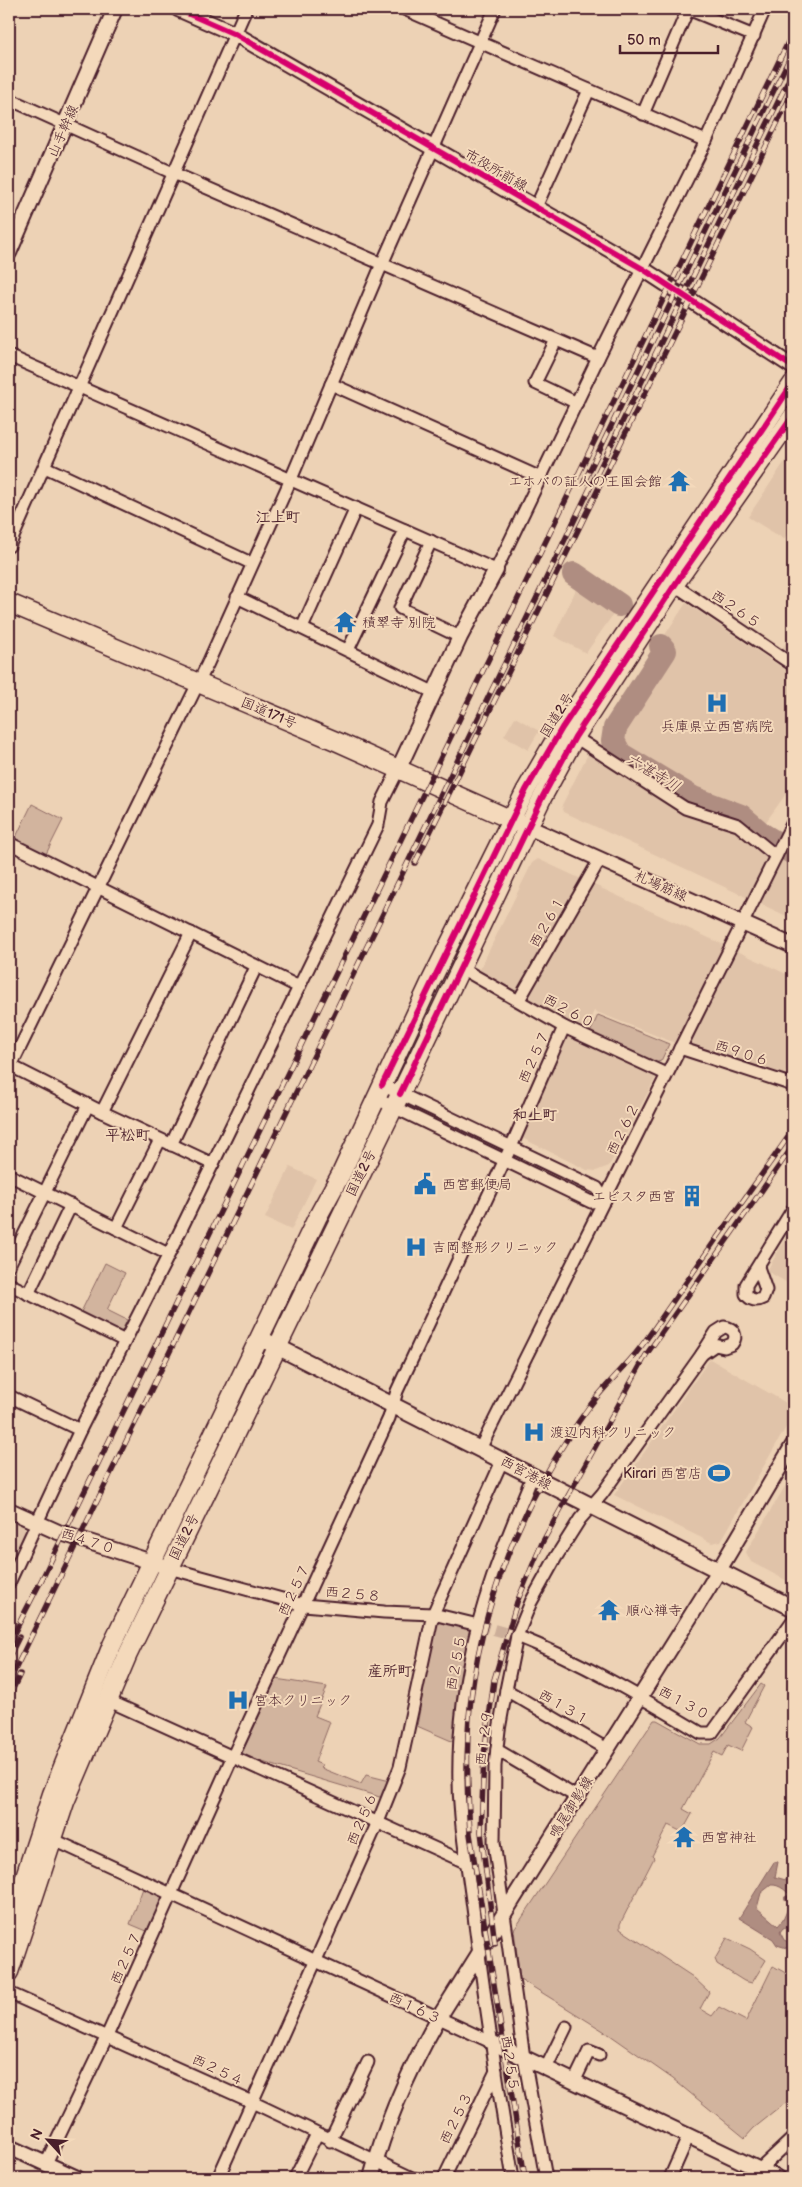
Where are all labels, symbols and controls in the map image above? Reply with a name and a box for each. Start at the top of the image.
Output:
scale bar [620,22,717,54]
text: 50 m [627,31,661,50]
street label: 山手幹線 [44,102,82,160]
street label: 市役所前線 [461,145,531,195]
temple icon: エホバの証人の王国会館 [666,468,692,494]
place label: エホバの証人の王国会館 [508,473,662,490]
district label: 江上町 [255,508,301,527]
street label: 西２６５ [708,586,764,632]
temple icon: 積翠寺 別院 [332,609,358,635]
place label: 積翠寺 別院 [362,614,436,631]
street label: 国道2号 [536,689,578,741]
hospital icon: 兵庫県立西宮病院 [704,690,730,716]
street label: 国道171号 [238,694,300,732]
place label: 兵庫県立西宮病院 [661,718,773,735]
water label: 六湛寺川 [622,749,684,797]
street label: 札場筋線 [632,867,690,905]
street label: 西２６１ [526,894,568,950]
street label: 西２６０ [540,990,598,1032]
street label: 西２５７ [515,1028,553,1086]
street label: 西９０６ [713,1036,771,1070]
street label: 西２６２ [603,1100,643,1158]
district label: 和上町 [512,1106,558,1125]
district label: 平松町 [105,1126,151,1145]
street label: 国道2号 [342,1147,380,1199]
public building icon: 西宮郵便局 [412,1171,438,1197]
place label: 西宮郵便局 [442,1176,512,1193]
building icon: エビスタ西宮 [679,1183,705,1209]
place label: エビスタ西宮 [592,1188,676,1205]
hospital icon: 吉岡整形クリニック [403,1234,429,1260]
place label: 吉岡整形クリニック [432,1239,558,1256]
hospital icon: 渡辺内科クリニック [521,1419,547,1445]
place label: 渡辺内科クリニック [550,1424,676,1441]
street label: 西宮港線 [497,1452,555,1494]
sports icon: Kirari 西宮店 [706,1460,732,1486]
place label: Kirari 西宮店 [623,1465,702,1482]
street label: 国道2号 [165,1511,203,1563]
street label: 西４７０ [59,1524,117,1558]
street label: 西２５７ [274,1561,314,1619]
street label: 西２５８ [324,1583,382,1605]
temple icon: 順心禅寺 [596,1597,622,1623]
place label: 順心禅寺 [626,1602,682,1619]
street label: 西２５５ [443,1634,469,1692]
district label: 産所町 [367,1662,413,1681]
street label: 西１３０ [655,1682,713,1724]
street label: 西１３１ [536,1686,592,1728]
hospital icon: 宮本クリニック [225,1687,251,1713]
place label: 宮本クリニック [254,1692,352,1709]
street label: 西１２９ [472,1709,496,1767]
street label: 鳴尾御影線 [545,1773,597,1841]
street label: 西２５６ [343,1790,381,1848]
temple icon: 西宮神社 [671,1824,697,1850]
place label: 西宮神社 [701,1829,757,1846]
street label: 西２５７ [107,1929,145,1987]
street label: 西１６３ [386,1988,444,2028]
street label: 西２５５ [497,2034,523,2092]
street label: 西２５４ [189,2050,247,2090]
street label: 西２５３ [436,2089,476,2147]
north arrow [22,2114,72,2164]
text: N [27,2126,47,2143]

